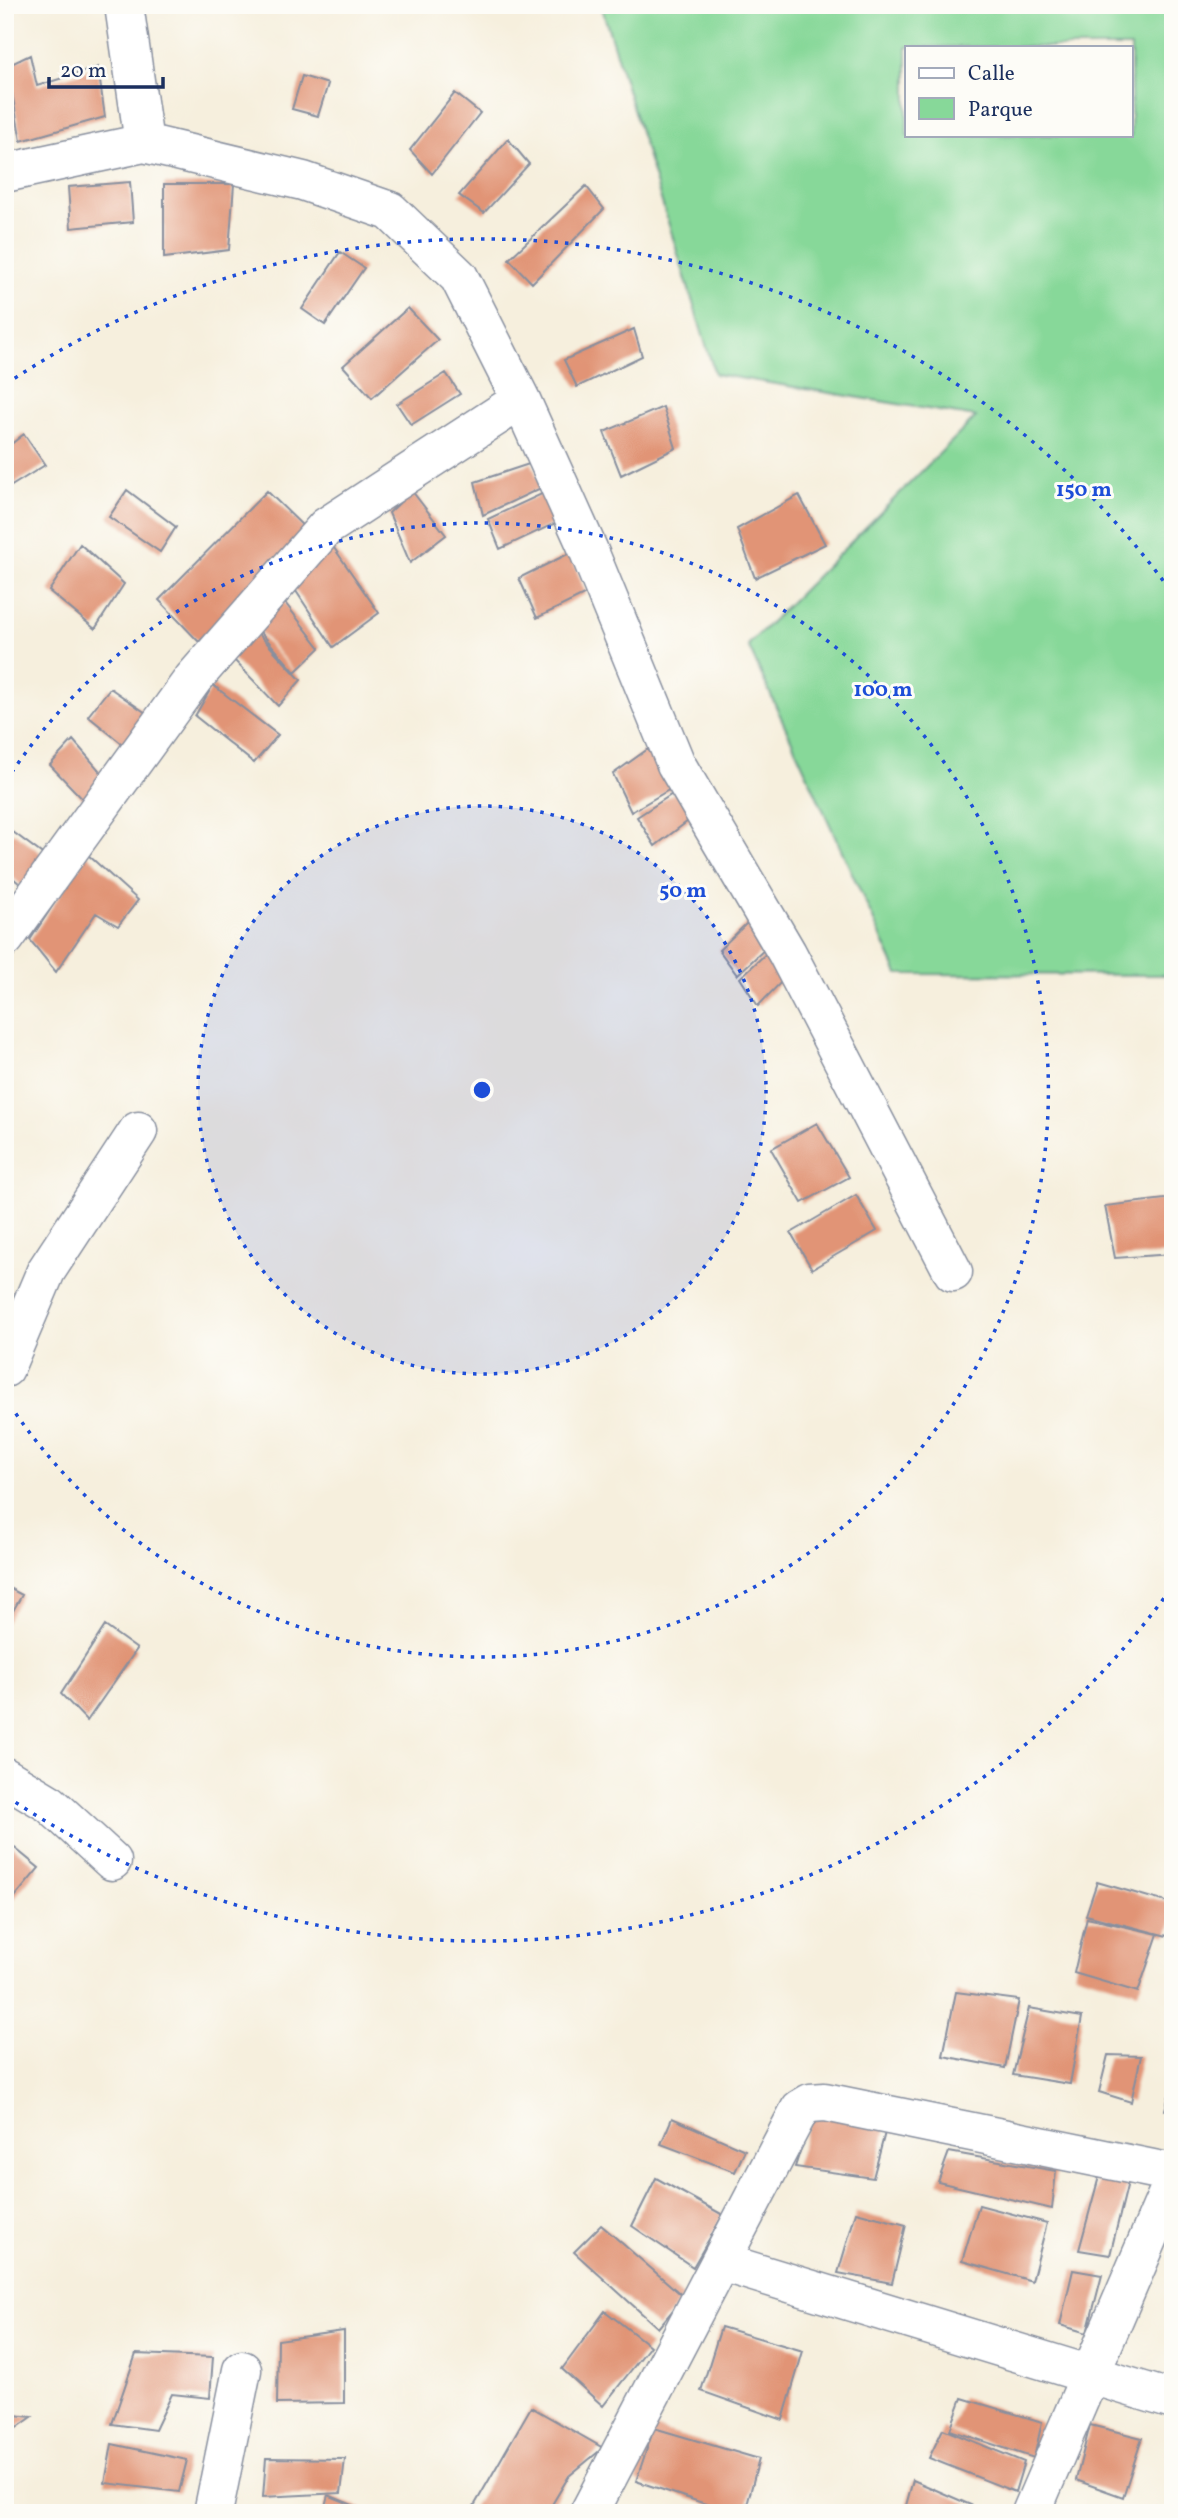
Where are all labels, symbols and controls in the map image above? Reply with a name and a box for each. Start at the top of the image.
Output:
scale bar [49,46,163,90]
legend [905,46,1132,136]
text: 20 m [60,57,106,86]
text: Calle [968,60,1015,89]
text: Parque [968,96,1033,125]
text: 150 m [1056,476,1112,505]
text: 100 m [853,676,913,705]
text: 50 m [659,877,707,906]
centre of rings [470,1078,494,1102]

